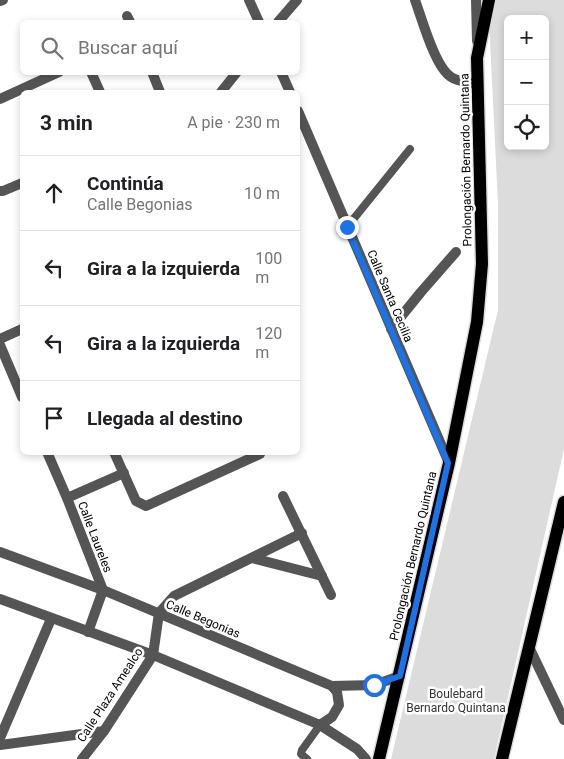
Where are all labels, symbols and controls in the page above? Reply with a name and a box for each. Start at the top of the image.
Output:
map controls [504,15,549,150]
button: + [504,15,549,60]
search box [20,20,300,75]
icon: search [38,34,66,62]
text: Buscar aquí [78,36,178,59]
button: − [504,60,549,105]
street label: Prolongación Bernardo Quintana [457,73,475,247]
button: locate [504,105,549,150]
text: 3 min [40,111,93,135]
text: A pie · 230 m [187,113,280,132]
text: Continúa [87,172,164,195]
icon: ahead [40,179,68,207]
text: 10 m [244,184,280,203]
text: Calle Begonias [87,195,193,214]
route end [336,216,359,239]
street label: Calle Santa Cecilia [364,248,416,344]
text: 100 m [255,249,282,287]
icon: left [40,254,68,282]
text: Gira a la izquierda [87,257,240,280]
text: 120 m [255,324,282,362]
icon: left [40,329,68,357]
text: Gira a la izquierda [87,332,240,355]
icon: arrive [40,404,68,432]
text: Llegada al destino [87,407,243,430]
street label: Prolongación Bernardo Quintana [387,470,439,642]
street label: Calle Laureles [75,500,115,574]
street label: Calle Begonias [164,597,242,641]
street label: Calle Plaza Amealco [74,645,146,745]
route start [363,674,386,697]
park label: Boulebard Bernardo Quintana [406,687,506,715]

